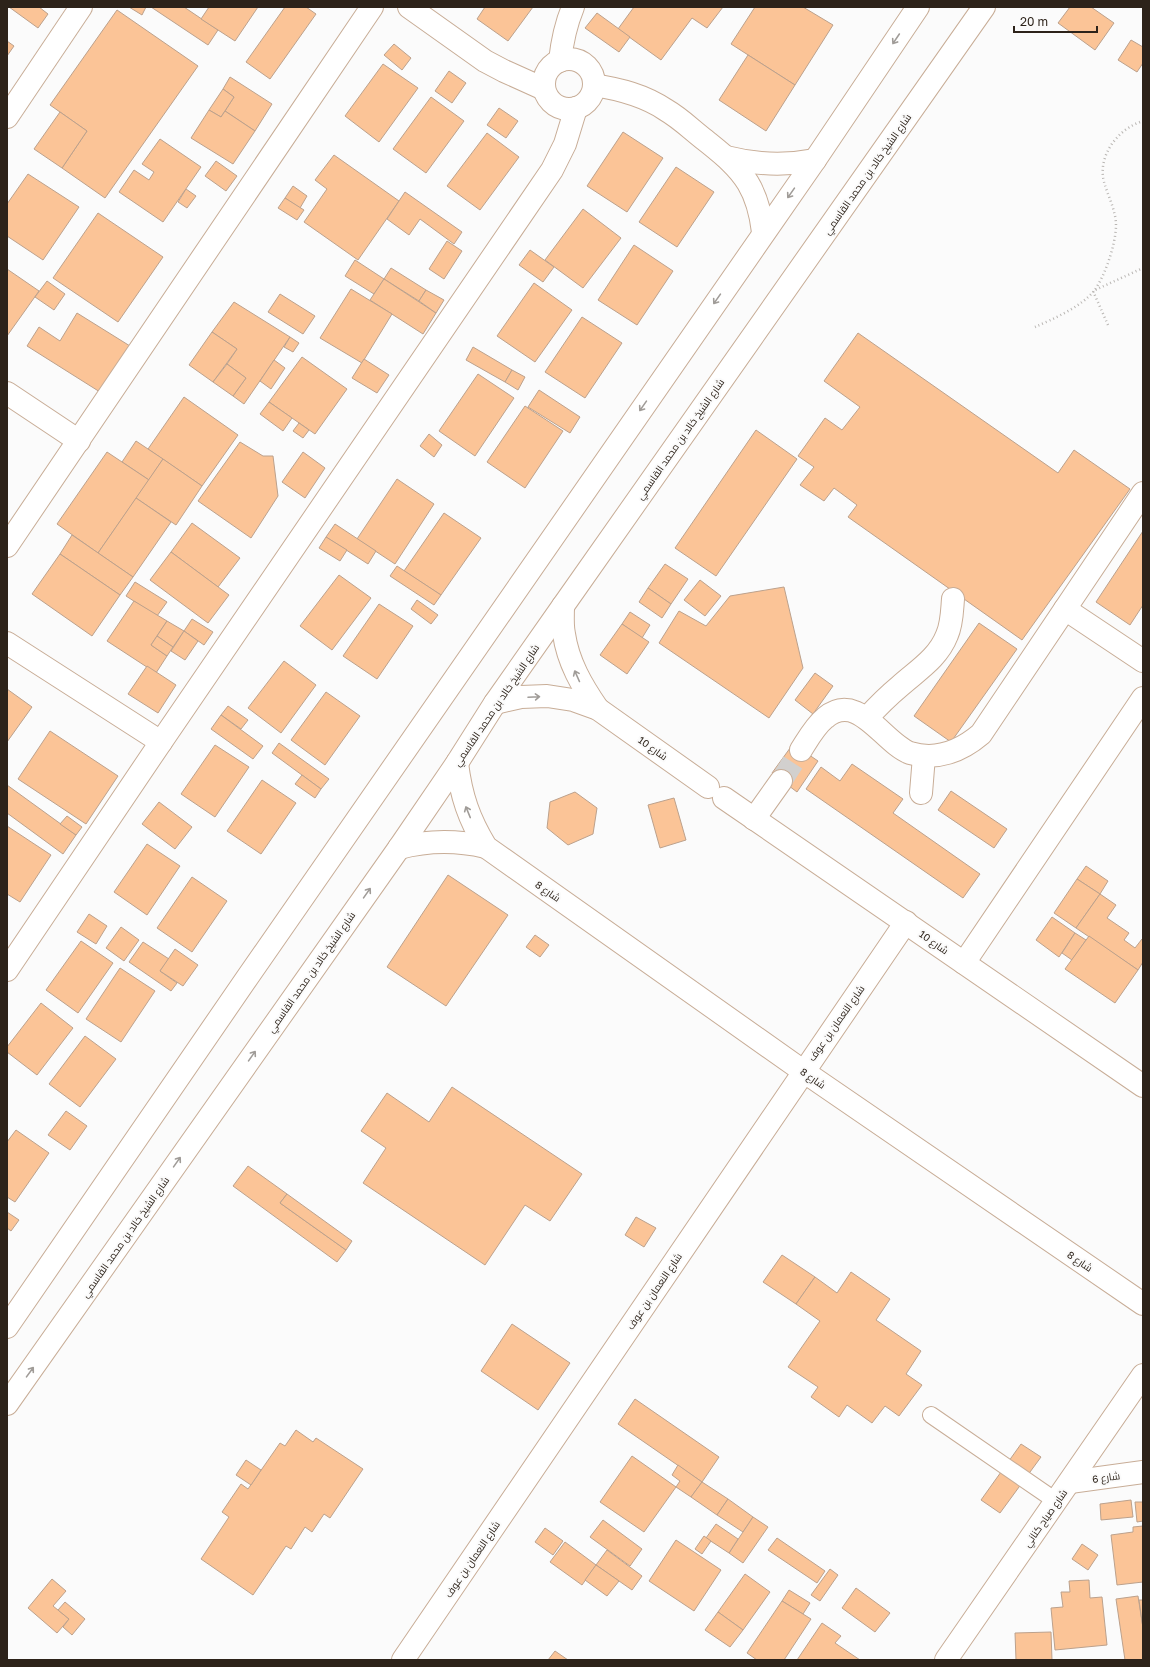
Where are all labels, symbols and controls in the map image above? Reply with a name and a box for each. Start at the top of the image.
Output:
scale bar [1014,8,1097,34]
text: 20 m [1020,14,1048,29]
one-way arrow [892,34,900,45]
street label: شارع الشيخ خالد بن محمد القاسمي [821,111,915,238]
one-way arrow [787,187,796,198]
one-way arrow [713,294,721,305]
street label: شارع الشيخ خالد بن محمد القاسمي [634,376,728,503]
one-way arrow [639,401,647,412]
street label: شارع الشيخ خالد بن محمد القاسمي [451,642,543,769]
one-way arrow [573,670,581,682]
one-way arrow [527,693,540,700]
street label: شارع 10 [635,734,670,763]
one-way arrow [463,807,471,819]
street label: شارع 8 [533,878,563,905]
one-way arrow [363,887,371,898]
street label: شارع الشيخ خالد بن محمد القاسمي [265,909,359,1036]
street label: شارع 10 [916,928,951,957]
street label: شارع النعمان بن عوف [805,983,867,1064]
one-way arrow [248,1051,256,1062]
street label: شارع 8 [798,1065,828,1092]
one-way arrow [173,1157,181,1168]
street label: شارع الشيخ خالد بن محمد القاسمي [79,1174,173,1301]
street label: شارع 8 [1064,1248,1095,1275]
street label: شارع النعمان بن عوف [624,1250,685,1332]
one-way arrow [26,1366,34,1377]
street label: شارع 6 [1091,1469,1121,1486]
street label: شارع صياح كناني [1021,1487,1071,1550]
street label: شارع النعمان بن عوف [442,1518,503,1600]

